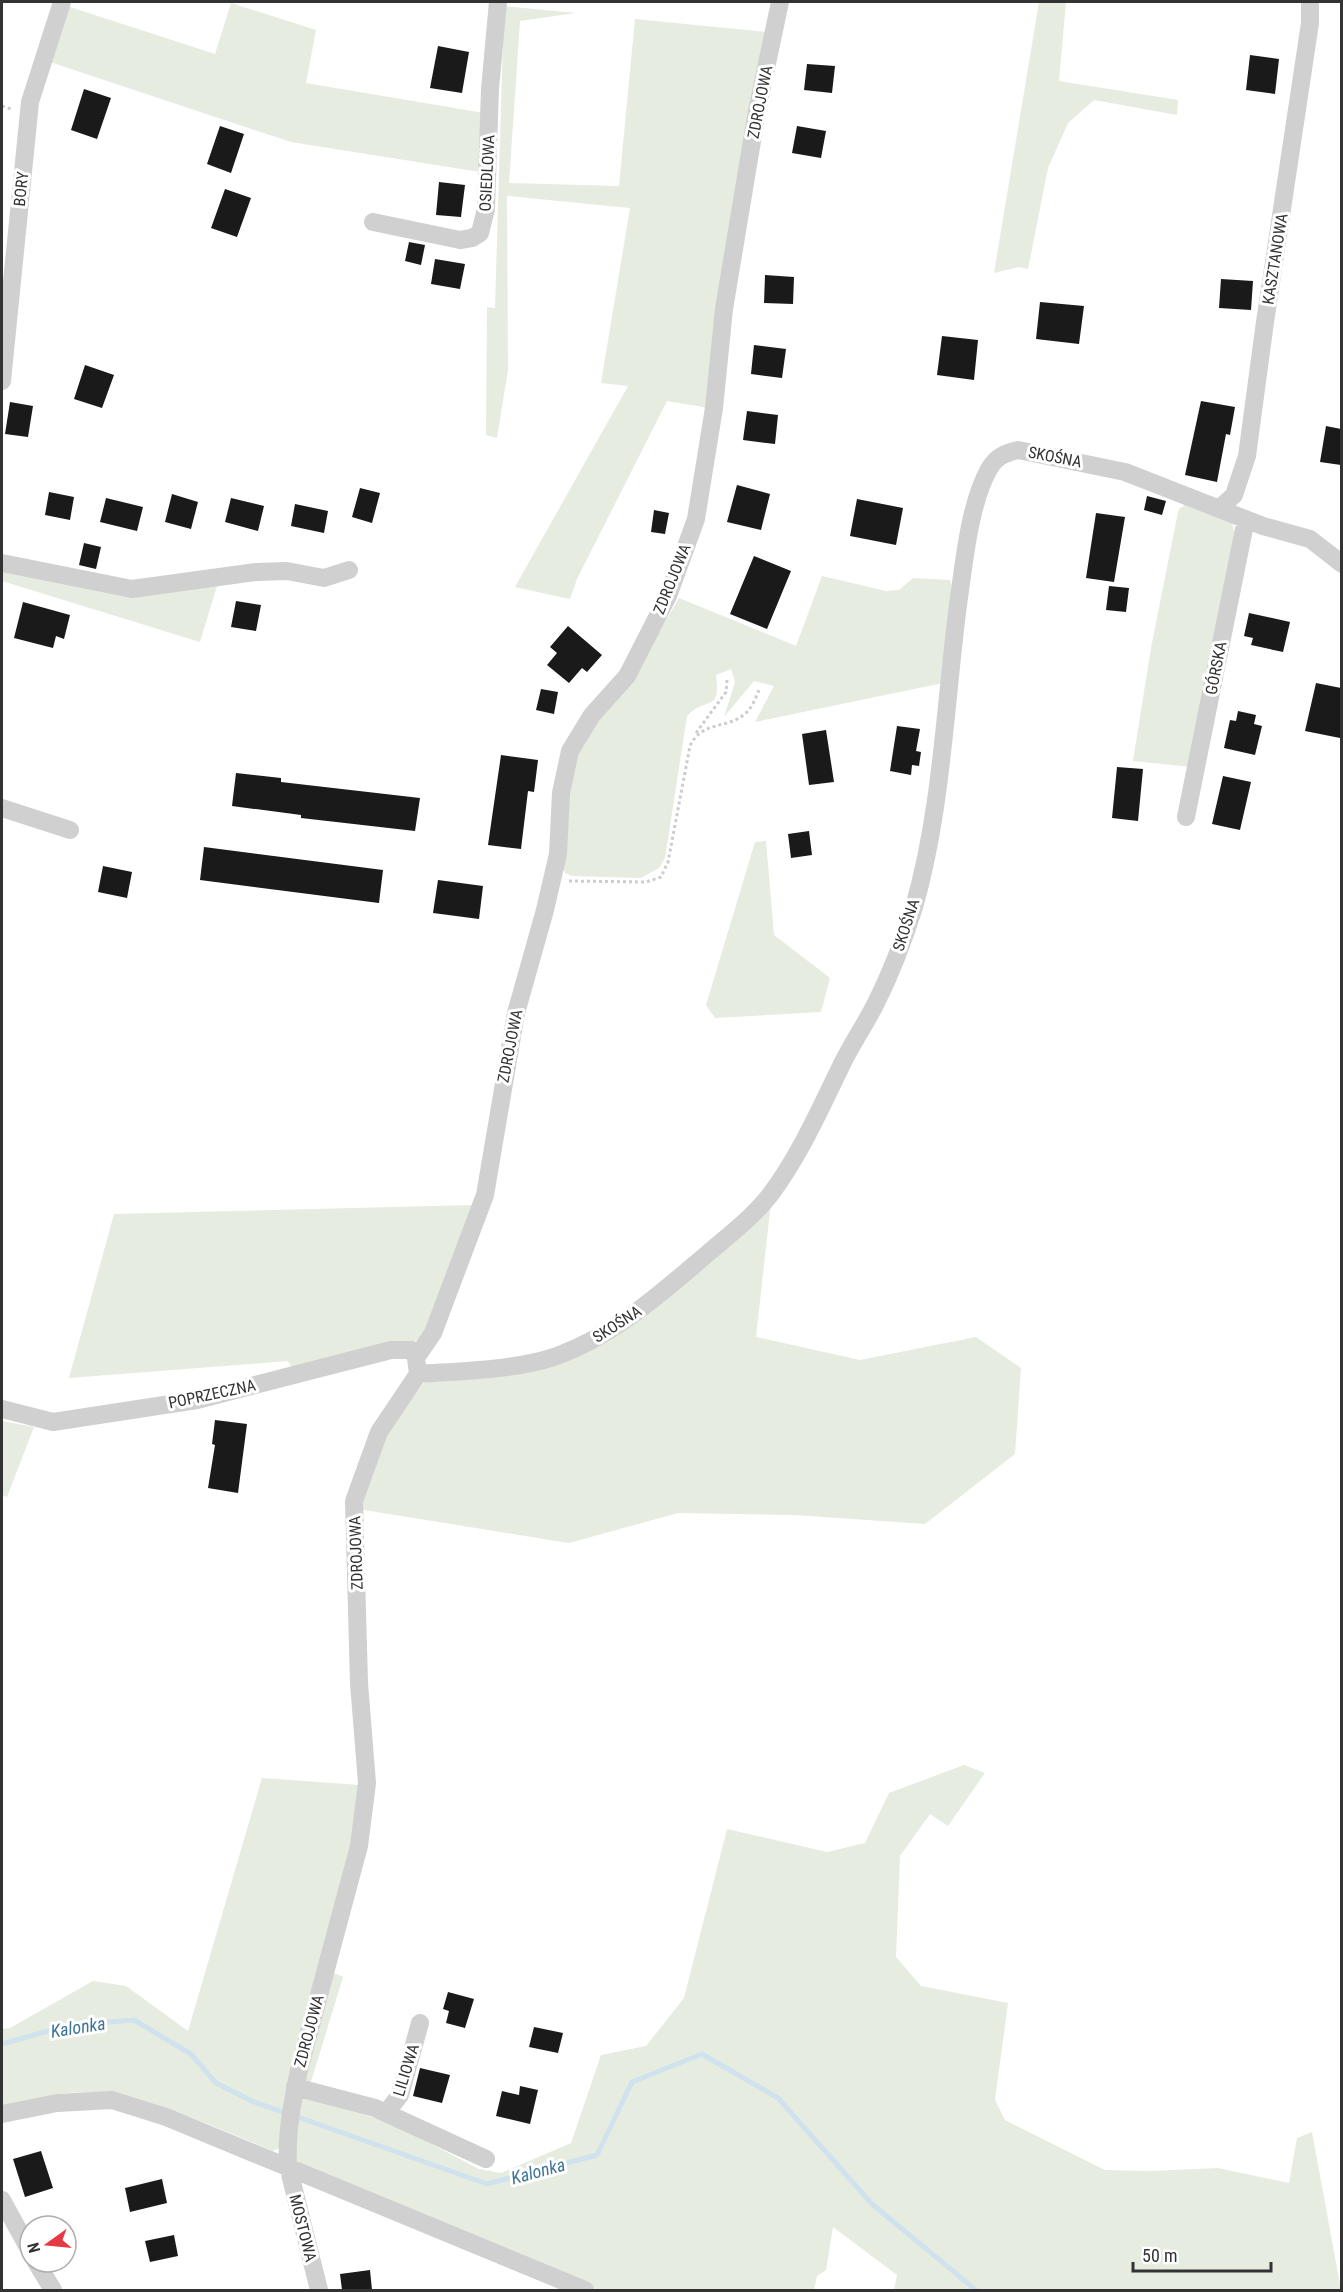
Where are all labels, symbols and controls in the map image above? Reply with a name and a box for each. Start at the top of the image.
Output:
street label: ZDROJOWA [744,64,776,140]
street label: OSIEDLOWA [476,134,498,212]
street label: BORY [10,170,32,207]
street label: KASZTANOWA [1258,212,1292,306]
street label: SKOŚNA [1027,443,1083,471]
street label: ZDROJOWA [649,541,695,617]
street label: GÓRSKA [1201,640,1230,696]
street label: SKOŚNA [889,896,923,954]
street label: ZDROJOWA [494,1008,526,1084]
street label: SKOŚNA [589,1301,645,1347]
street label: POPRZECZNA [167,1375,257,1413]
street label: ZDROJOWA [345,1516,367,1590]
street label: ZDROJOWA [290,1993,328,2069]
water label: Kalonka [49,2012,107,2042]
street label: LILIOWA [389,2041,423,2099]
water label: Kalonka [509,2154,567,2188]
street label: MOSTOWA [285,2192,321,2264]
north arrow [18,2214,78,2274]
scale bar [1133,2235,1271,2273]
text: N [24,2241,44,2255]
text: 50 m [1142,2245,1177,2266]

